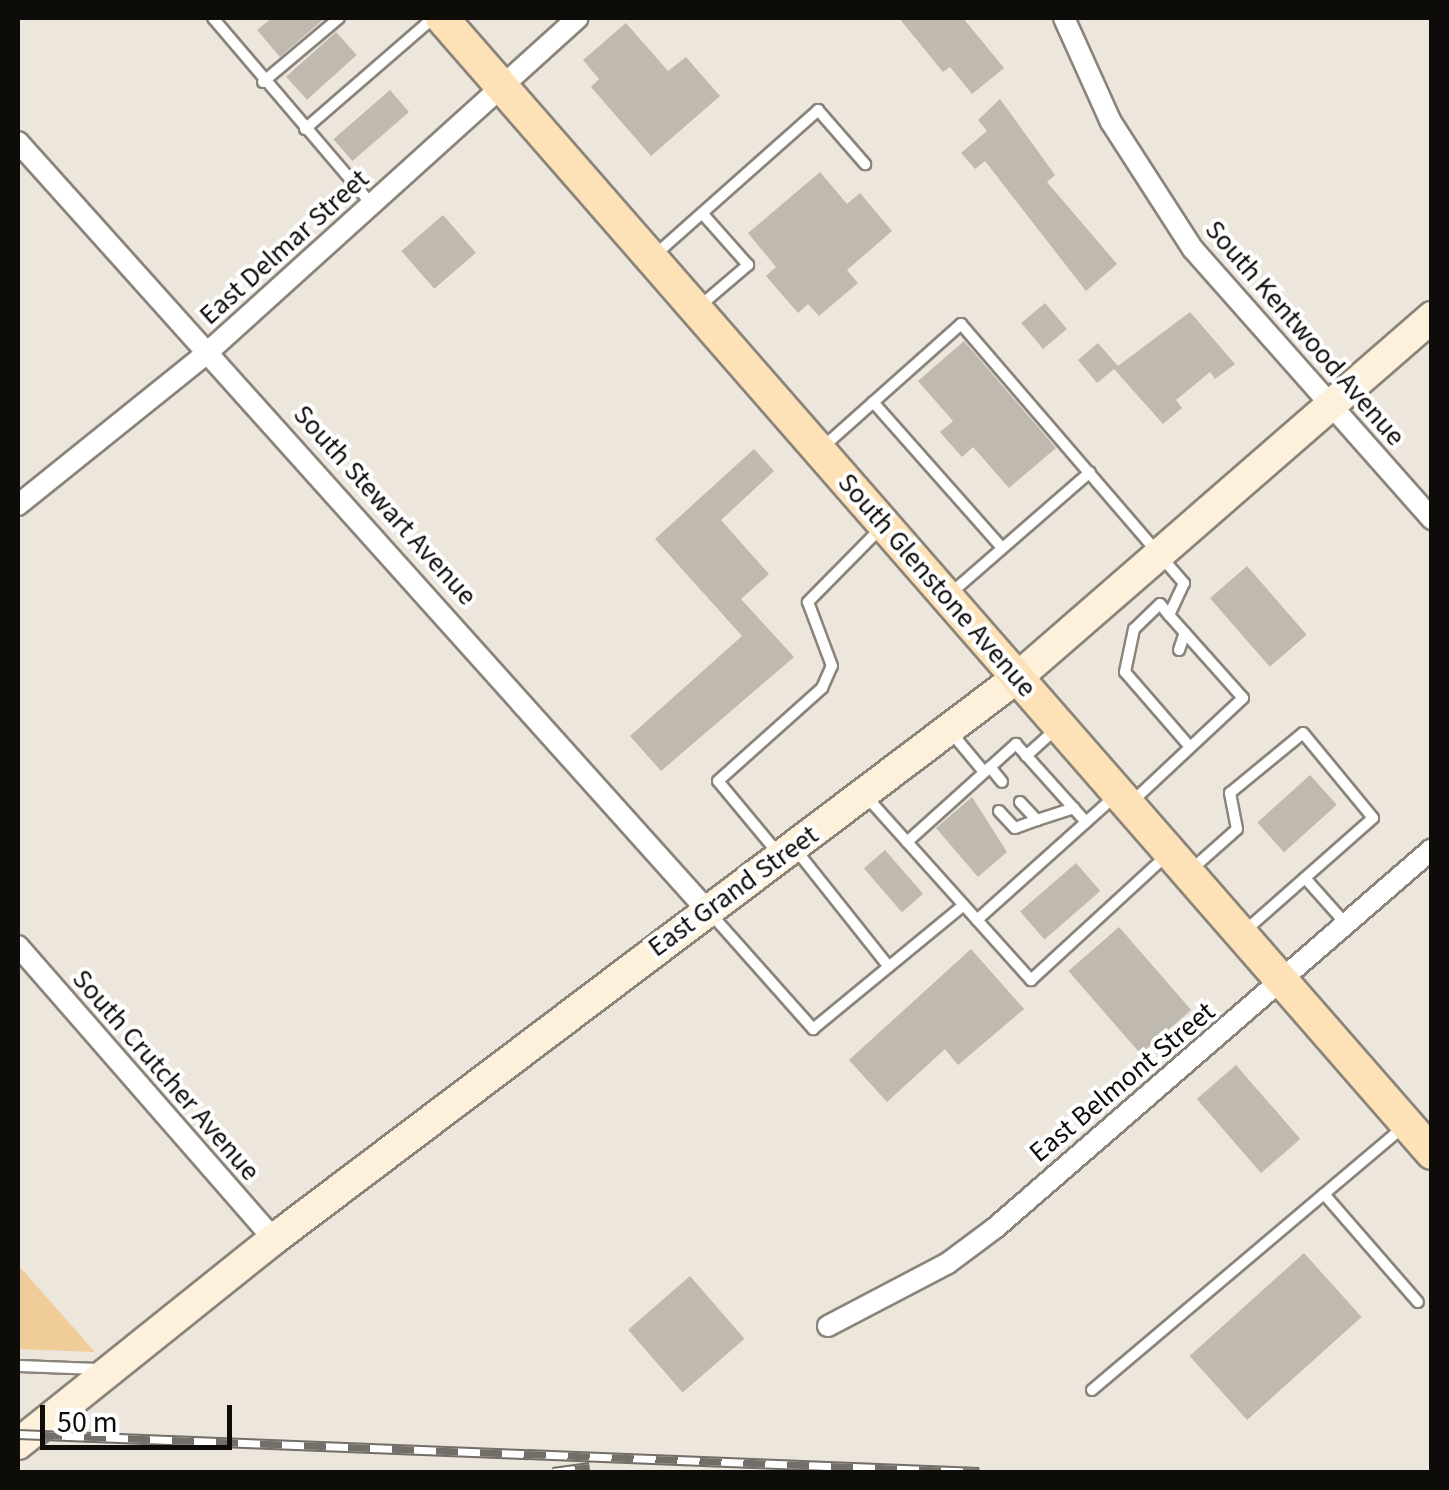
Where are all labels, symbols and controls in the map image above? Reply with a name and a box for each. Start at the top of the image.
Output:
street label: East Delmar Street [192,162,376,332]
street label: South Kentwood Avenue [1198,213,1412,453]
street label: South Stewart Avenue [286,398,484,612]
street label: South Glenstone Avenue [831,466,1043,704]
street label: East Grand Street [641,818,825,964]
street label: South Crutcher Avenue [65,962,267,1188]
street label: East Belmont Street [1023,995,1221,1169]
scale bar [45,1385,238,1447]
text: 50 m [57,1401,118,1444]

